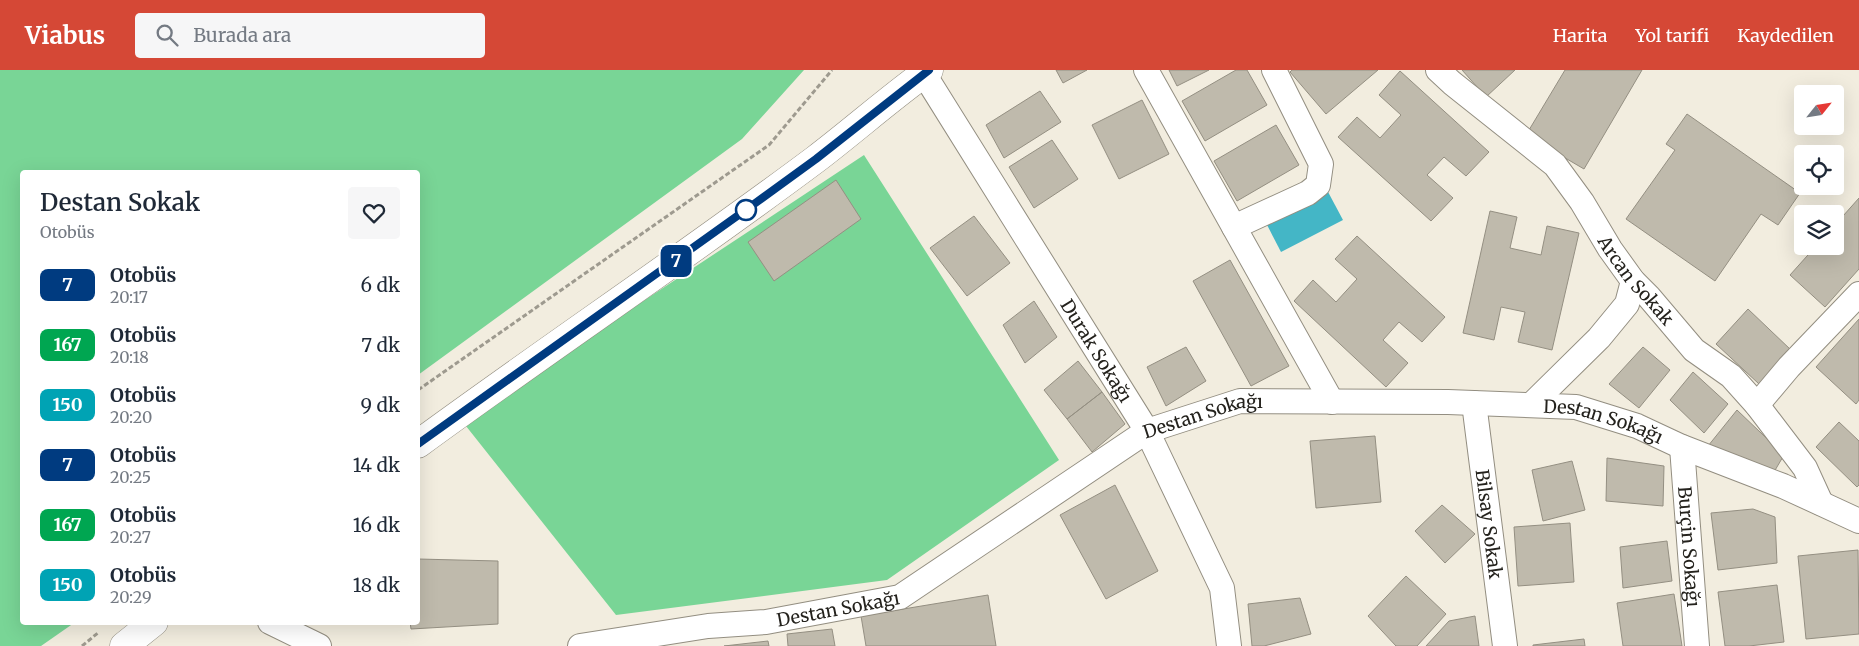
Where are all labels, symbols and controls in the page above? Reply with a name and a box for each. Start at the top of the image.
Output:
search box [135,13,485,58]
text: Viabus [25,20,105,51]
icon: search [153,21,181,49]
text: Burada ara [193,23,291,47]
text: Harita [1553,24,1607,47]
text: Yol tarifi [1635,24,1709,47]
text: Kaydedilen [1737,24,1834,47]
north arrow [1794,85,1844,135]
map controls [1794,85,1844,255]
button: locate [1794,145,1844,195]
text: Destan Sokak [40,187,200,218]
button: heart [348,187,400,239]
unlabelled marker [735,199,757,221]
button: layers [1794,205,1844,255]
text: Otobüs [40,222,95,242]
street label: Arcan Sokak [1593,230,1680,330]
line badge: 7 [660,245,692,277]
text: 7 [671,249,681,272]
text: Otobüs [110,263,176,287]
text: 7 [62,273,73,296]
text: 6 dk [361,273,400,297]
text: 20:17 [110,287,148,307]
street label: Durak Sokağı [1056,295,1138,406]
text: Otobüs [110,323,176,347]
text: 167 [53,333,82,356]
text: 7 dk [361,333,400,357]
text: 20:18 [110,347,149,367]
text: Otobüs [110,383,176,407]
street label: Destan Sokağı [1140,389,1263,443]
text: 150 [52,393,83,416]
text: 9 dk [361,393,400,417]
street label: Destan Sokağı [1543,394,1667,448]
text: 20:20 [110,407,152,427]
text: Otobüs [110,443,176,467]
text: 7 [62,453,73,476]
text: 14 dk [353,453,400,477]
text: 20:25 [110,467,151,487]
street label: Bilsay Sokak [1471,468,1508,581]
street label: Burçin Sokağı [1673,485,1706,608]
text: Otobüs [110,503,176,527]
text: 167 [53,513,82,536]
text: 16 dk [353,513,400,537]
text: 20:27 [110,527,151,547]
text: Otobüs [110,563,176,587]
text: 150 [52,573,83,596]
text: 18 dk [353,573,400,597]
street label: Destan Sokağı [775,586,902,631]
text: 20:29 [110,587,152,607]

